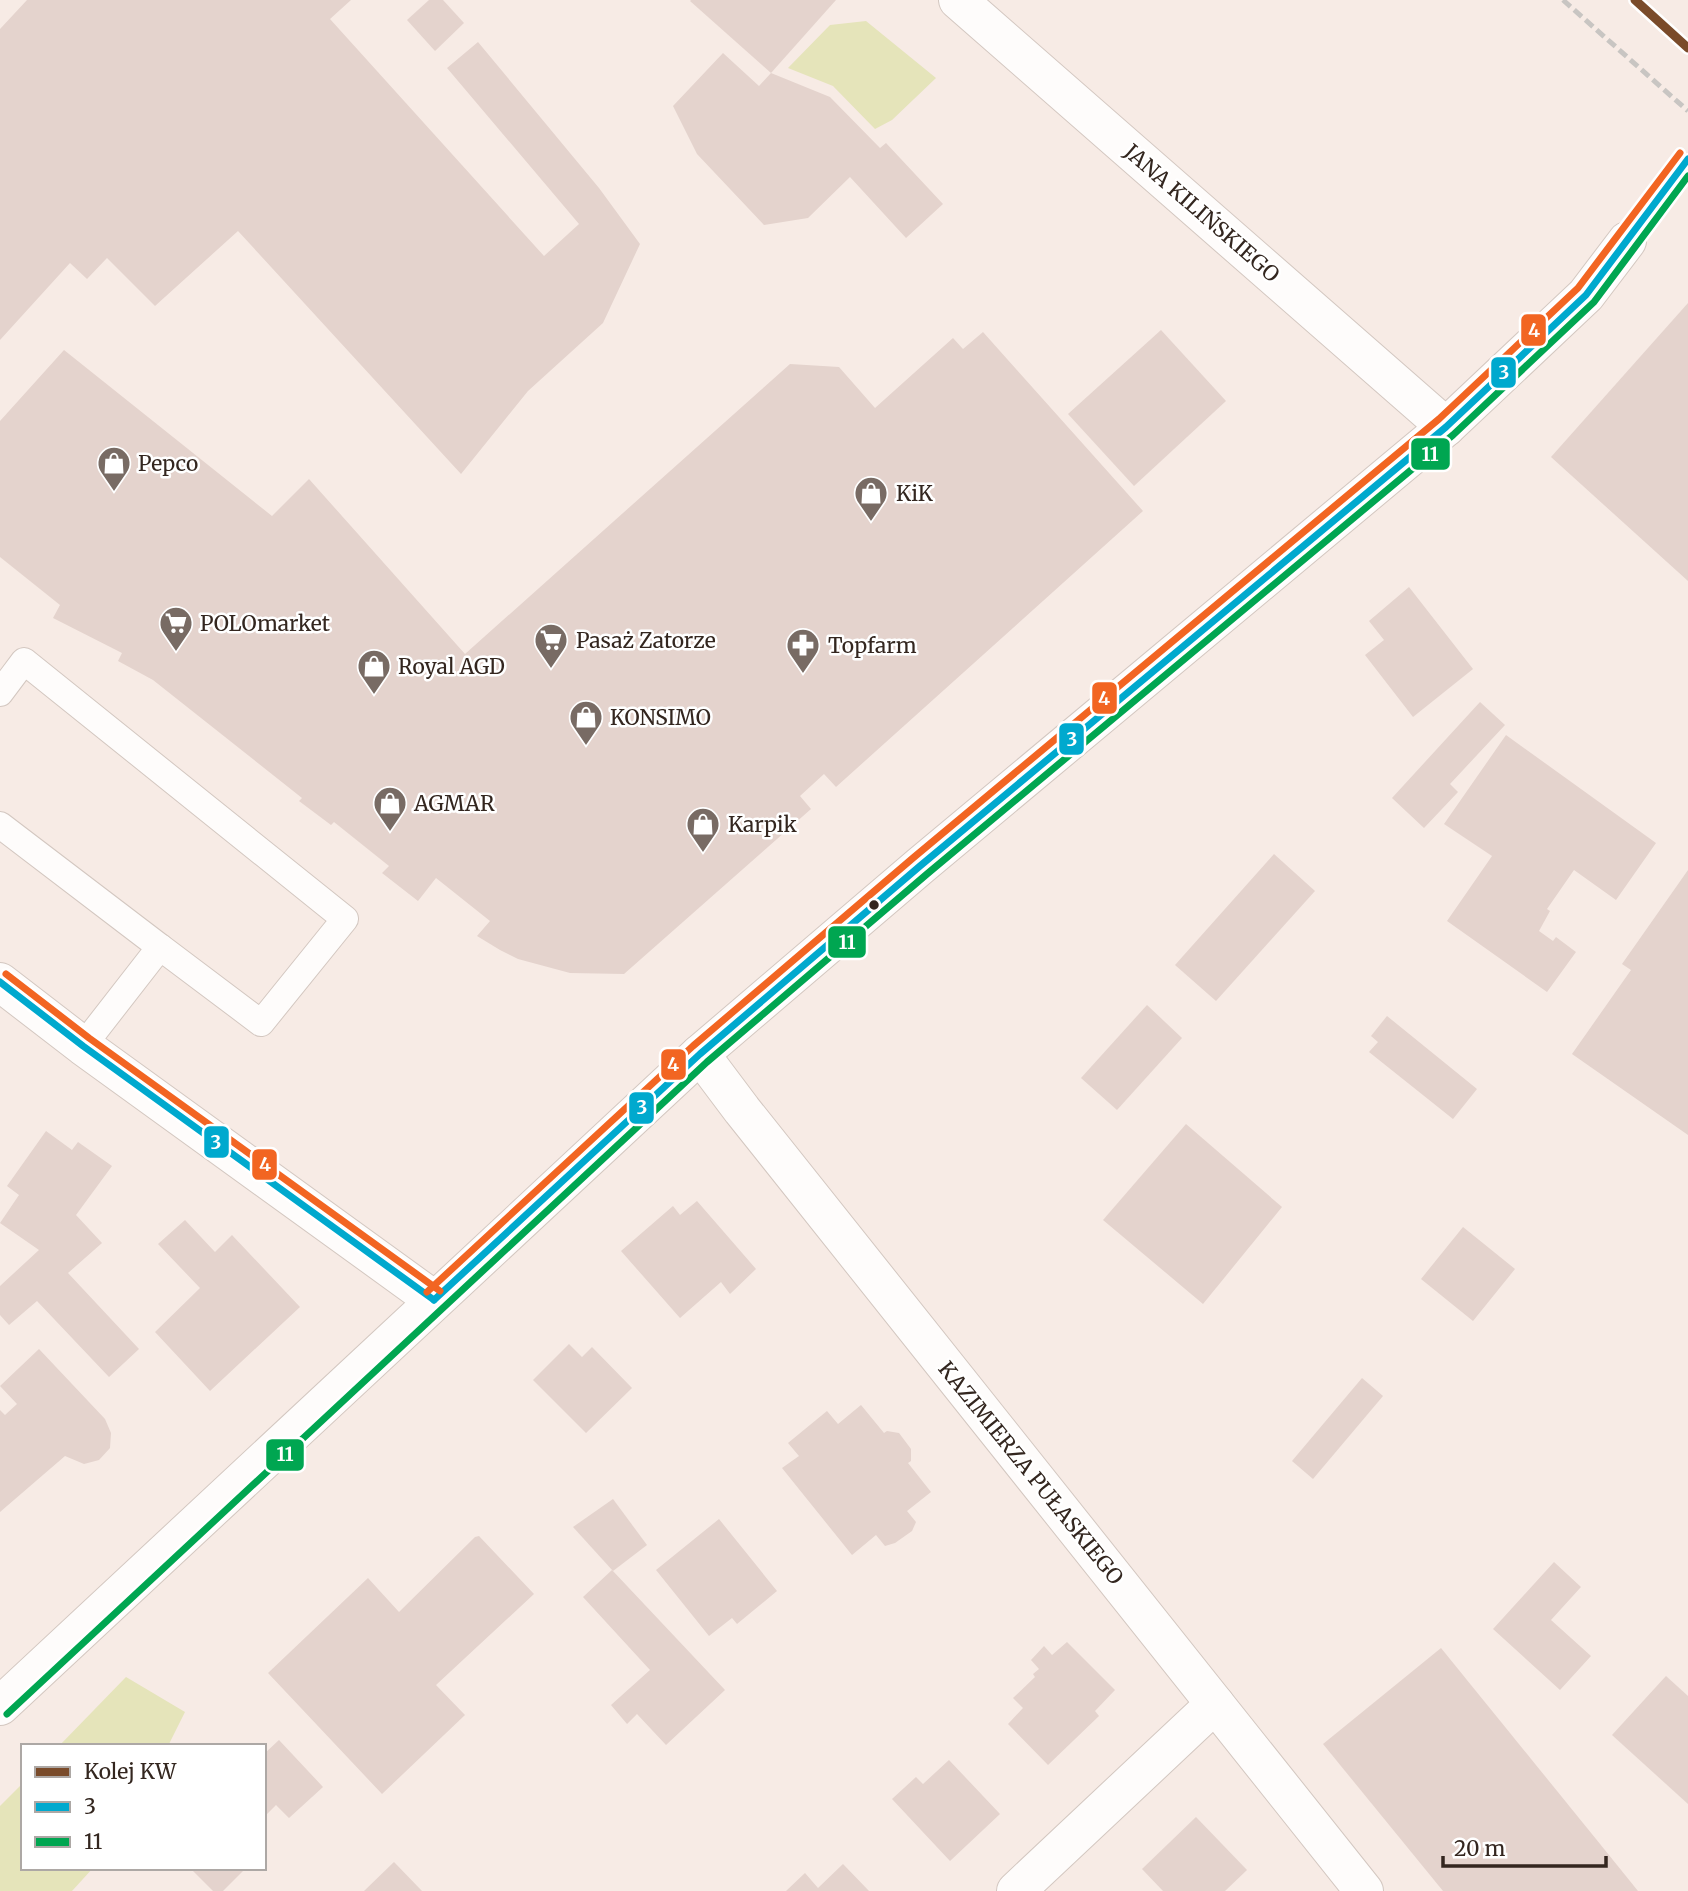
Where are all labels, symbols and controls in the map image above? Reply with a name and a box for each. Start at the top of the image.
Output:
street label: JANA KILIŃSKIEGO [1118,137,1286,288]
line badge: 4 [1520,313,1547,347]
text: 4 [1528,318,1540,342]
line badge: 3 [1490,356,1517,389]
text: 3 [1499,360,1509,384]
line badge: 11 [1410,437,1451,471]
text: 11 [1421,442,1439,466]
shop icon: Pepco [95,444,133,493]
place label: Pepco [138,450,198,477]
shop icon: KiK [852,474,890,523]
place label: KiK [896,480,934,507]
supermarket icon: POLOmarket [157,604,195,653]
place label: POLOmarket [200,610,330,637]
supermarket icon: Pasaż Zatorze [532,621,570,670]
pharmacy icon: Topfarm [784,626,822,675]
place label: Pasaż Zatorze [576,627,716,654]
place label: Topfarm [828,632,917,659]
shop icon: Royal AGD [355,647,393,696]
place label: Royal AGD [398,653,505,680]
line badge: 4 [1091,681,1118,715]
text: 4 [1098,686,1110,710]
shop icon: KONSIMO [567,698,605,747]
place label: KONSIMO [610,704,711,731]
line badge: 3 [1058,722,1085,756]
text: 3 [1067,727,1077,751]
shop icon: AGMAR [371,784,409,833]
place label: AGMAR [413,790,495,817]
shop icon: Karpik [684,805,722,854]
place label: Karpik [728,811,797,838]
unlabelled marker [867,898,881,912]
line badge: 11 [827,925,867,959]
text: 11 [838,930,856,954]
line badge: 4 [660,1048,687,1081]
text: 4 [667,1052,679,1076]
line badge: 3 [628,1091,655,1125]
text: 3 [637,1095,647,1119]
line badge: 3 [203,1125,230,1159]
text: 3 [211,1130,221,1154]
line badge: 4 [251,1148,278,1181]
text: 4 [259,1152,271,1176]
street label: KAZIMIERZA PUŁASKIEGO [933,1356,1129,1590]
line badge: 11 [265,1438,305,1472]
text: 11 [276,1442,294,1466]
legend [21,1744,266,1870]
text: Kolej KW [84,1758,177,1785]
text: 3 [84,1793,96,1820]
scale bar [1443,1825,1606,1869]
text: 11 [84,1828,102,1855]
text: 20 m [1454,1835,1506,1862]

